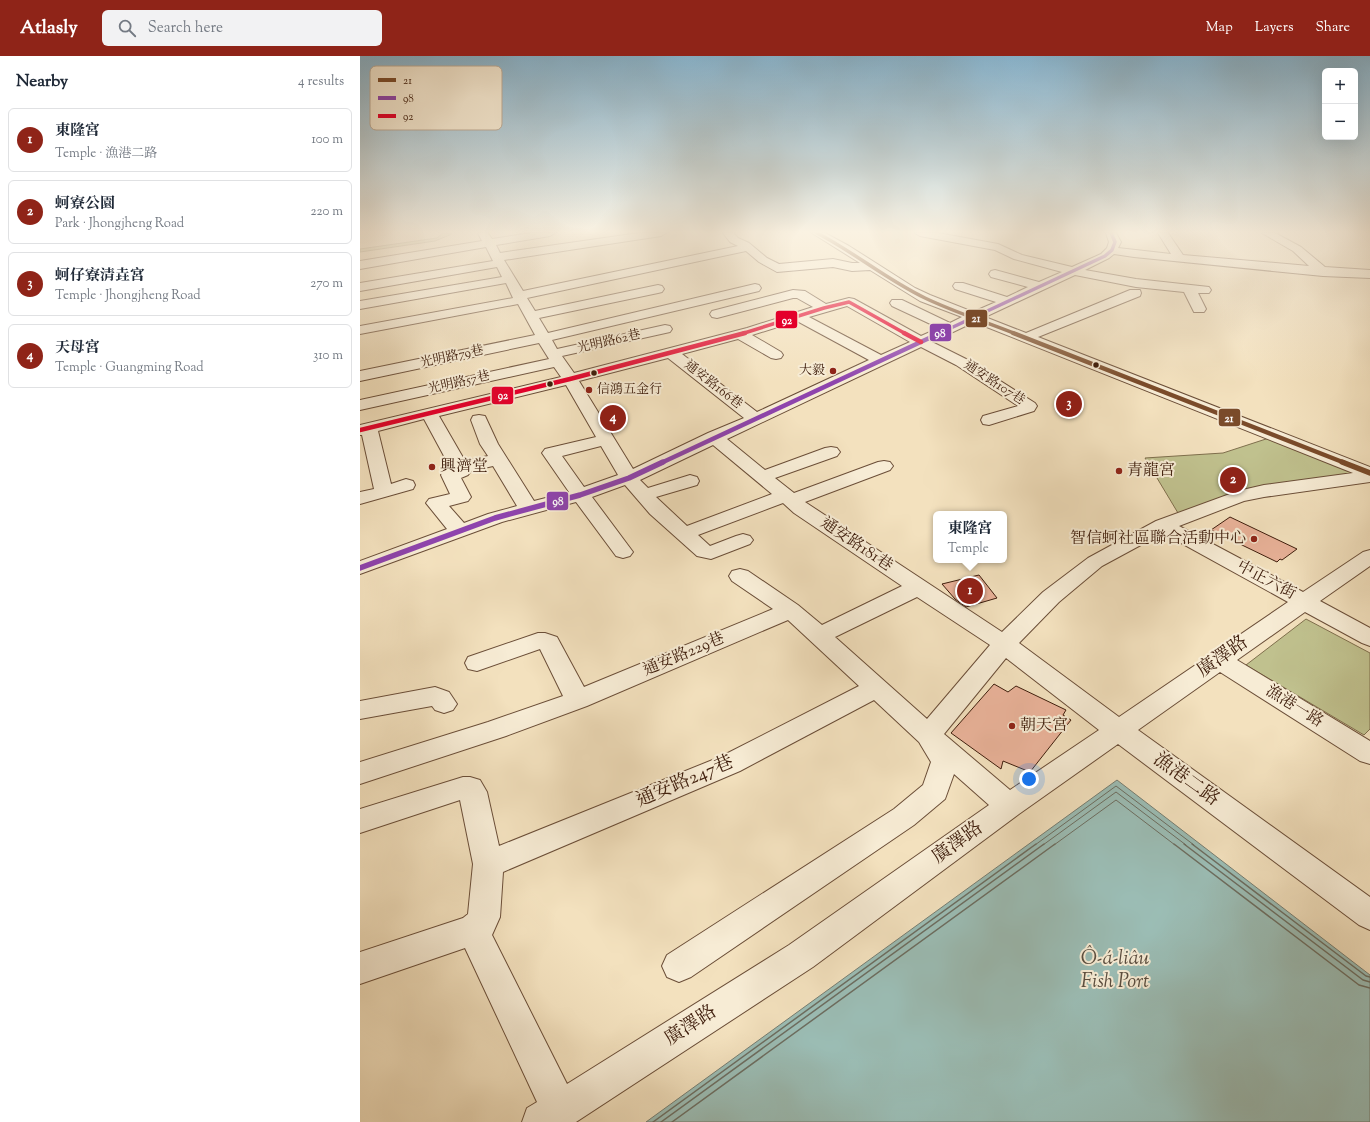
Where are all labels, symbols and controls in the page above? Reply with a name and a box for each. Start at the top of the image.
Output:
search box [102,10,382,46]
text: Atlasly [20,15,78,42]
icon: search [116,17,138,39]
text: Search here [148,18,223,39]
text: Map [1206,18,1233,38]
text: Layers [1255,18,1293,38]
text: Share [1315,18,1350,38]
legend [370,66,502,130]
map controls [1322,68,1358,140]
button: + [1322,68,1358,104]
text: Nearby [16,70,68,94]
text: 4 results [298,73,344,91]
text: 21 [403,73,412,89]
text: 98 [403,91,414,107]
button: − [1322,104,1358,140]
text: 92 [403,109,414,125]
text: 東隆宮 [55,121,100,142]
text: 1 [28,131,32,149]
text: 100 m [311,131,343,149]
text: Temple · 漁港二路 [55,145,157,163]
text: 蚵寮公園 [55,194,115,215]
text: 2 [27,203,33,221]
text: 220 m [310,203,343,221]
text: Park · Jhongjheng Road [55,215,184,233]
text: 蚵仔寮清垚宮 [55,266,145,287]
text: 3 [27,275,33,293]
text: 270 m [310,275,343,293]
text: Temple · Jhongjheng Road [55,287,201,305]
line badge: 21 [965,309,988,328]
line badge: 92 [775,310,798,329]
text: 21 [972,311,981,327]
text: 92 [782,313,793,329]
line badge: 98 [929,323,952,342]
street label: 光明路62巷 [576,326,642,358]
text: 98 [935,326,946,342]
text: 天母宮 [55,338,100,359]
street label: 光明路79巷 [419,341,485,373]
text: 4 [27,347,33,365]
text: 310 m [313,347,343,365]
street label: 通安路107巷 [960,356,1028,410]
street label: 通安路166巷 [680,357,746,413]
text: Temple · Guangming Road [55,359,204,377]
unlabelled marker [1091,360,1101,370]
place label: 大毅 [799,362,825,380]
marker: 大毅 [828,366,838,376]
street label: 光明路57巷 [426,367,492,399]
unlabelled marker [589,368,599,378]
unlabelled marker [545,379,555,389]
place label: 信鴻五金行 [597,381,662,399]
marker: 信鴻五金行 [584,385,594,395]
line badge: 92 [491,386,514,405]
text: 92 [498,388,509,404]
pin: 3 [1056,389,1082,419]
pin: 4 [600,403,626,433]
line badge: 21 [1218,408,1241,427]
text: 21 [1225,411,1234,427]
place label: 興濟堂 [440,456,488,479]
place label: 青龍宮 [1127,460,1175,483]
marker: 興濟堂 [427,462,437,472]
pin: 2 [1220,465,1246,495]
marker: 青龍宮 [1114,466,1124,476]
line badge: 98 [546,491,569,511]
text: 98 [553,494,564,510]
popup [933,511,1007,563]
street label: 通安路181巷 [815,512,897,578]
text: 東隆宮 [947,519,993,540]
place label: 智信蚵社區聯合活動中心 [1070,528,1246,551]
marker: 智信蚵社區聯合活動中心 [1249,534,1259,544]
text: Temple [947,540,989,558]
street label: 中正六街 [1232,556,1300,606]
pin: 1 [957,576,983,606]
street label: 通安路229巷 [640,627,728,683]
street label: 廣澤路 [1192,630,1254,684]
street label: 漁港一路 [1261,680,1327,734]
place label: 朝天宮 [1020,715,1068,738]
marker: 朝天宮 [1007,721,1017,731]
street label: 漁港二路 [1147,747,1225,813]
street label: 通安路247巷 [632,749,738,815]
your location [1019,769,1039,789]
street label: 廣澤路 [927,815,989,871]
water label: Ô-á-liâu Fish Port [1081,944,1150,997]
street label: 廣澤路 [660,999,722,1053]

